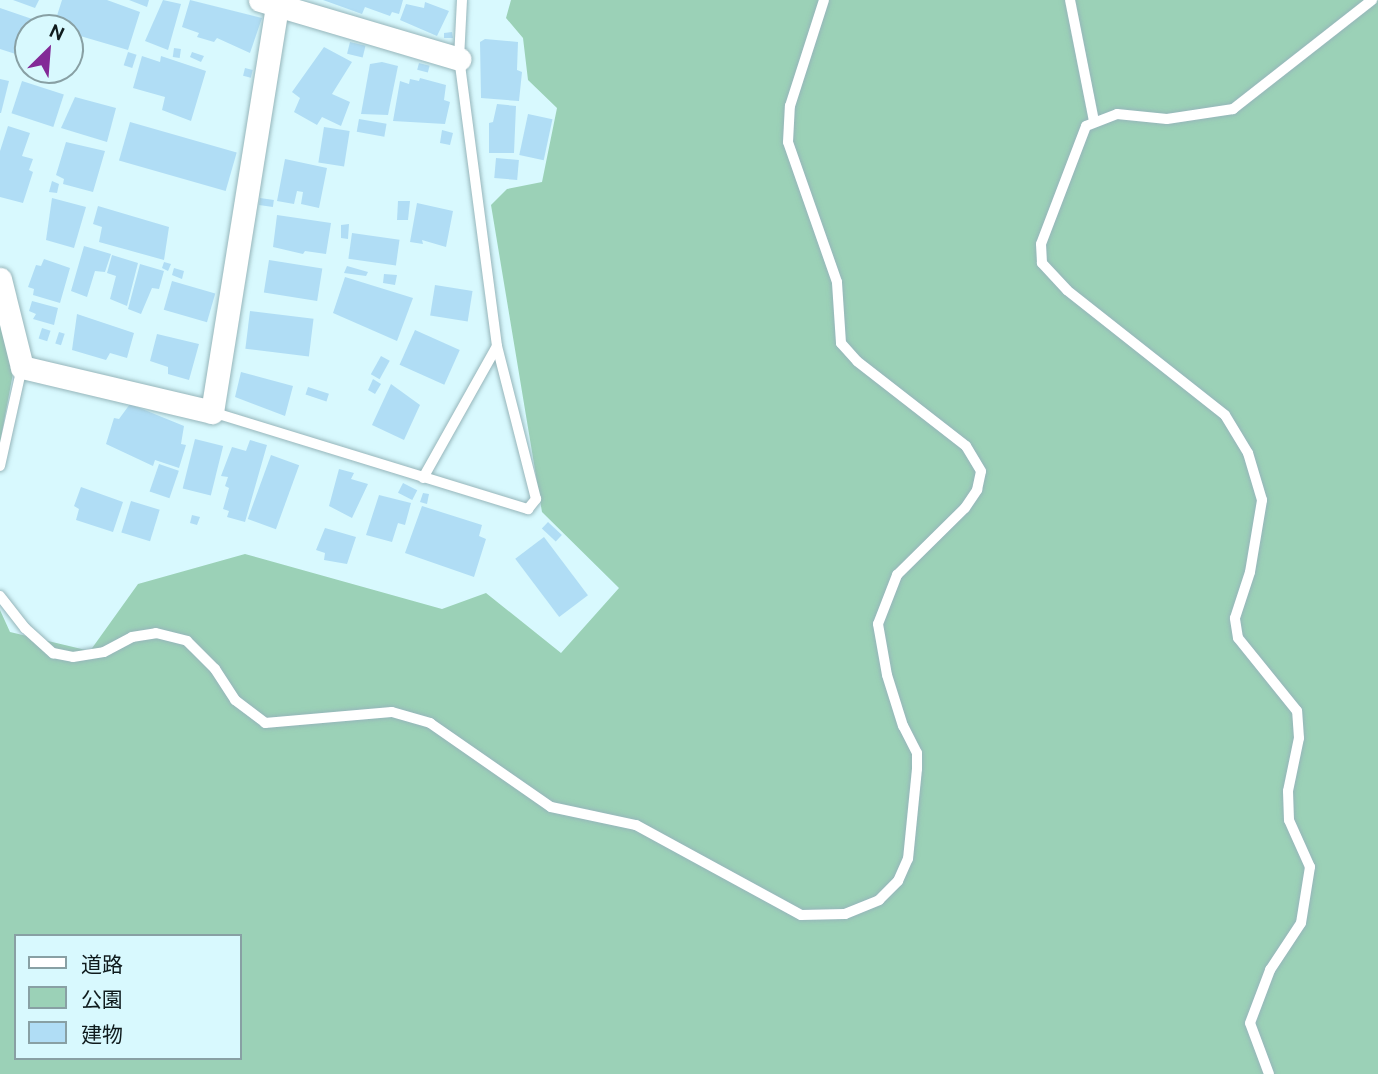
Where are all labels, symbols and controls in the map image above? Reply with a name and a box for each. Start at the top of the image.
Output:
north arrow [14,14,84,84]
text: N [46,19,68,45]
legend [14,934,242,1060]
text: 道路 [81,952,123,976]
text: 公園 [81,987,123,1011]
text: 建物 [81,1022,123,1046]

